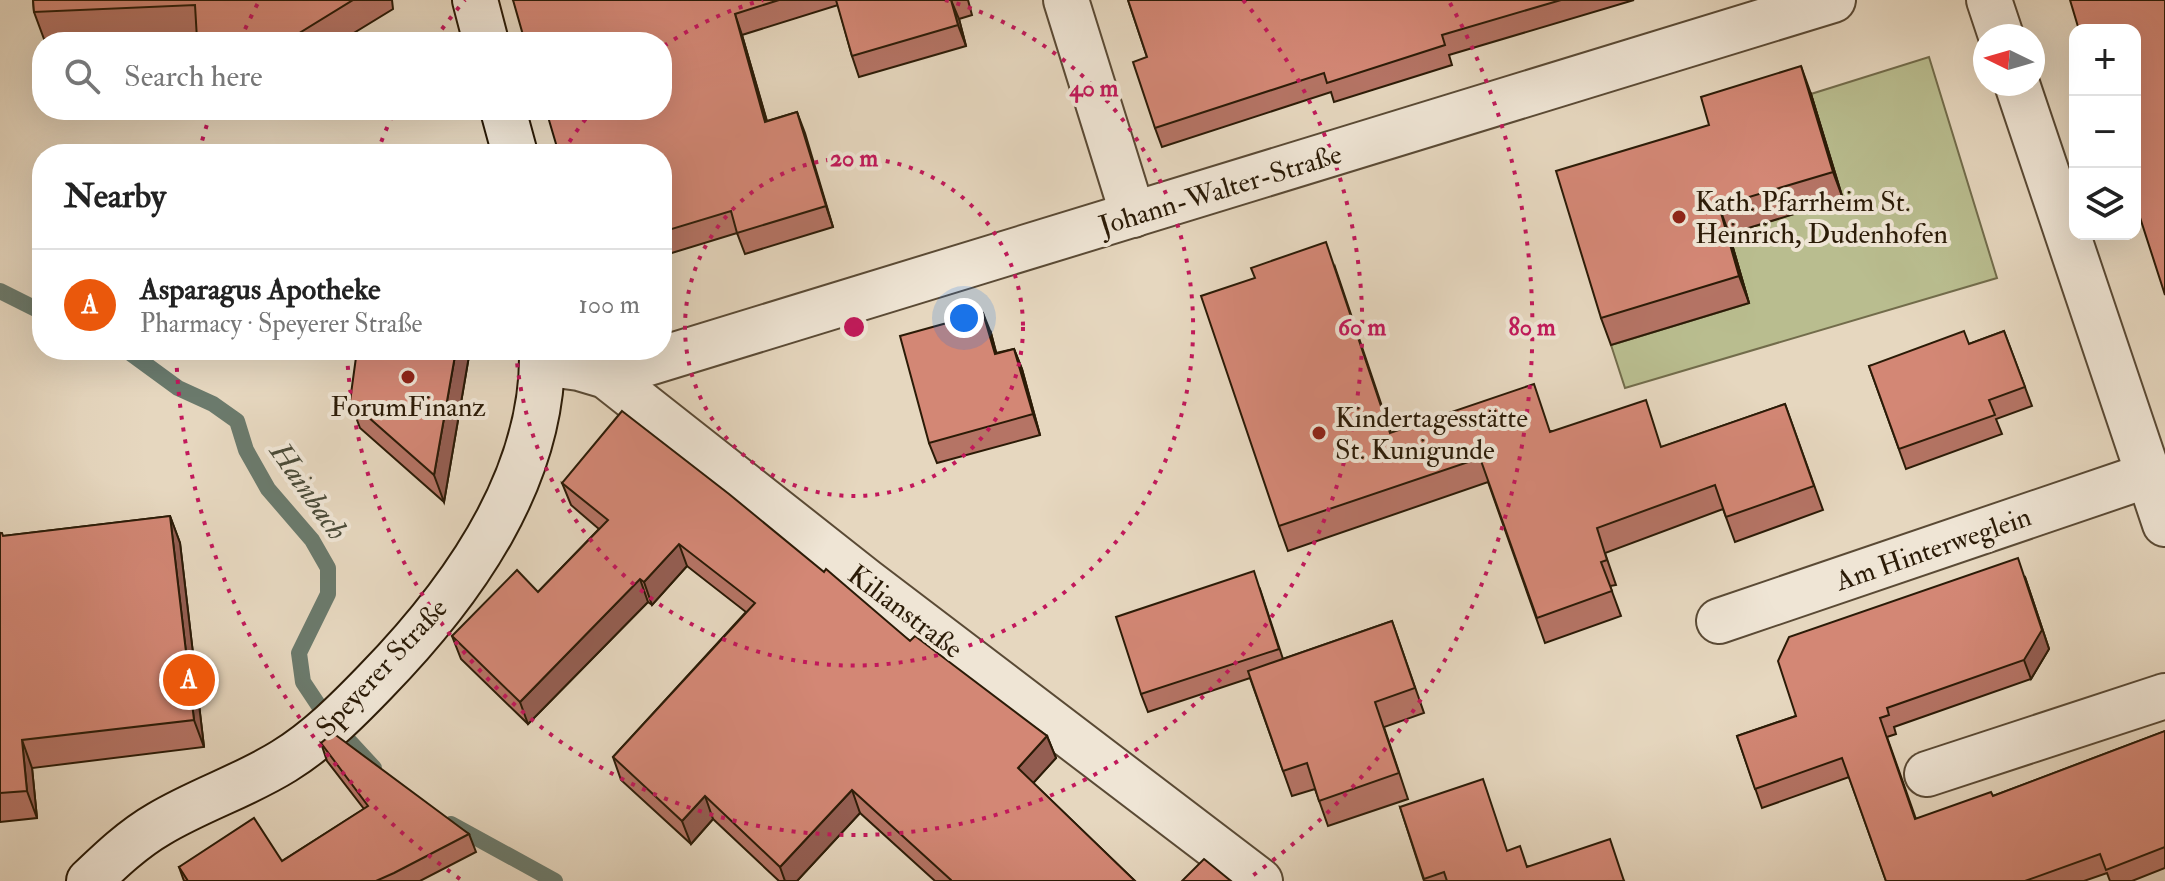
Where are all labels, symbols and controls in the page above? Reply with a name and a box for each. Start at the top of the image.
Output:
north arrow [1973,24,2045,96]
map controls [2069,24,2141,240]
button: + [2069,24,2141,96]
search box [32,32,672,120]
icon: search [60,54,104,98]
text: Search here [124,58,263,95]
text: 40 m [1069,73,1119,104]
button: − [2069,96,2141,168]
street label: Johann-Walter-Straße [1094,137,1346,244]
text: 20 m [830,143,878,174]
button: layers [2069,168,2141,240]
text: Nearby [64,175,166,218]
place label: Kath. Pfarrheim St. Heinrich, Dudenhofen [1695,185,1948,252]
marker: Kath. Pfarrheim St. Heinrich, Dudenhofen [1670,208,1688,226]
text: Asparagus Apotheke [140,271,381,308]
text: A [82,289,98,321]
text: 100 m [579,289,640,321]
your location [944,298,984,338]
text: Pharmacy · Speyerer Straße [140,308,422,340]
text: 60 m [1338,312,1386,343]
text: 80 m [1508,312,1556,343]
centre of rings [840,313,868,341]
marker: ForumFinanz [399,368,417,386]
place label: ForumFinanz [330,390,486,425]
place label: Kindertagesstätte St. Kunigunde [1335,401,1528,468]
marker: Kindertagesstätte St. Kunigunde [1310,424,1328,442]
water label: Hainbach [260,434,356,547]
street label: Am Hinterweglein [1830,500,2036,600]
street label: Kilianstraße [841,558,970,667]
street label: Speyerer Straße [309,591,455,745]
pin: A [163,650,215,710]

